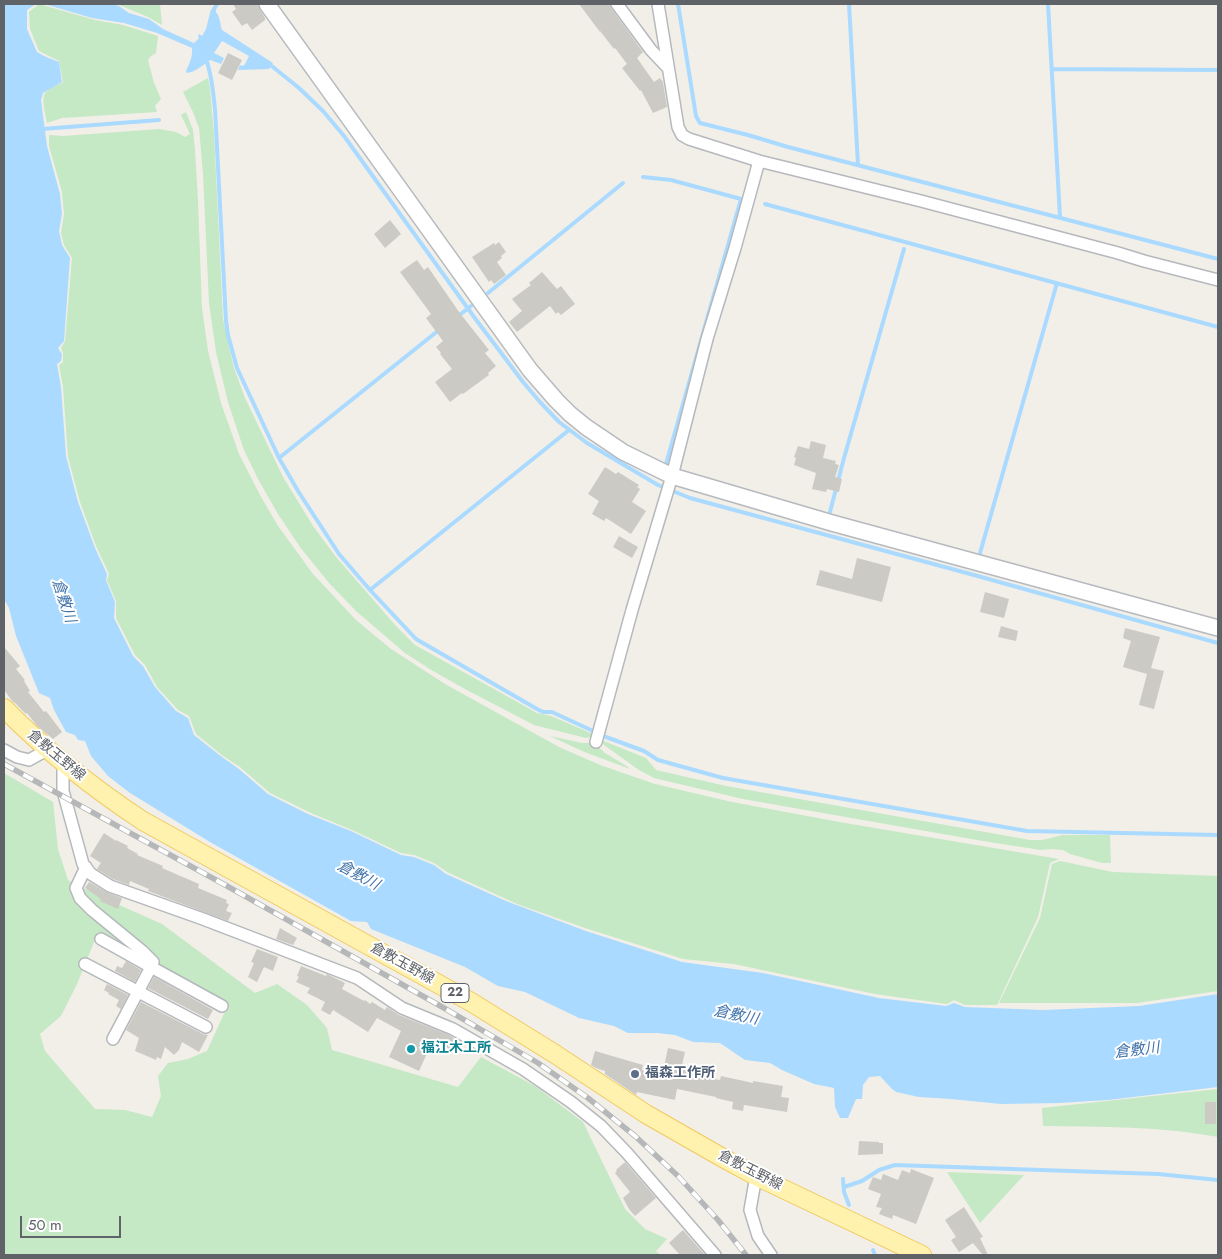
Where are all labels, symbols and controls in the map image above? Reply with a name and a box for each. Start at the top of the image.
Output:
water label: 倉敷川 [47,577,79,625]
street label: 倉敷玉野線 [24,727,88,785]
water label: 倉敷川 [334,857,382,895]
street label: 倉敷玉野線 [367,940,437,988]
road number: 22 [441,984,469,1002]
water label: 倉敷川 [712,1003,760,1029]
water label: 倉敷川 [1114,1039,1160,1063]
place label: 福江木工所 [421,1041,491,1057]
marker: 福江木工所 [405,1043,417,1055]
place label: 福森工作所 [645,1066,715,1082]
marker: 福森工作所 [629,1068,641,1080]
street label: 倉敷玉野線 [715,1148,785,1194]
scale bar [22,1206,124,1238]
text: 50 m [28,1214,62,1236]

